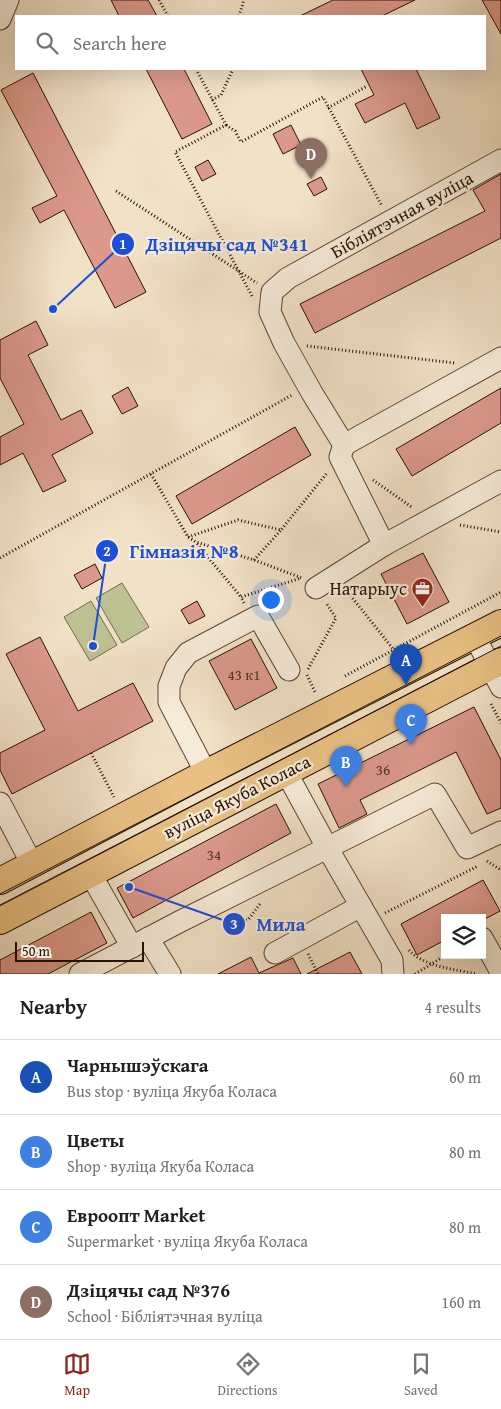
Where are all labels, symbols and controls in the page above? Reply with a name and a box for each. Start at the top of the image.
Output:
search box [15,15,486,70]
icon: search [33,29,61,57]
text: Search here [73,29,167,57]
pin: D [295,138,327,179]
street label: Бібліятэчная вуліца [326,164,478,265]
callout: Дзіцячы сад №341 [110,227,318,261]
text: Дзіцячы сад №341 [144,230,309,258]
text: 1 [119,233,127,254]
callout: Гімназія №8 [94,534,248,568]
text: Гімназія №8 [129,537,239,565]
text: 2 [103,540,111,561]
place label: Натарыус [330,575,407,602]
office icon: Натарыус [411,577,435,608]
your location [258,587,284,613]
pin: A [390,644,422,685]
house number: 43 к1 [228,664,260,685]
pin: C [395,704,427,745]
pin: B [330,746,362,787]
street label: вуліца Якуба Коласа [159,748,315,845]
house number: 36 [376,759,390,780]
house number: 34 [207,844,221,865]
callout: Мила [222,907,315,941]
text: Мила [257,910,306,938]
text: 3 [230,913,238,934]
map controls [441,914,486,959]
button: layers [441,914,486,959]
scale bar [15,939,144,962]
text: 50 m [22,941,50,961]
text: Nearby [20,991,87,1022]
text: 4 results [424,995,481,1019]
text: Чарнышэўскага [67,1051,209,1079]
text: A [31,1065,41,1089]
text: 60 m [449,1065,481,1089]
text: Bus stop · вуліца Якуба Коласа [67,1079,277,1103]
text: Цветы [67,1126,124,1154]
text: B [31,1140,41,1164]
text: 80 m [449,1140,481,1164]
text: Shop · вуліца Якуба Коласа [67,1154,254,1178]
text: Евроопт Market [67,1201,206,1229]
text: C [31,1215,41,1239]
text: 80 m [449,1215,481,1239]
text: Supermarket · вуліца Якуба Коласа [67,1229,308,1253]
text: Дзіцячы сад №376 [67,1276,230,1304]
text: D [31,1290,41,1314]
text: 160 m [441,1290,481,1314]
text: School · Бібліятэчная вуліца [67,1304,263,1328]
tab: Map [63,1350,91,1400]
tab: Directions [217,1350,278,1400]
tab: Saved [404,1350,438,1400]

